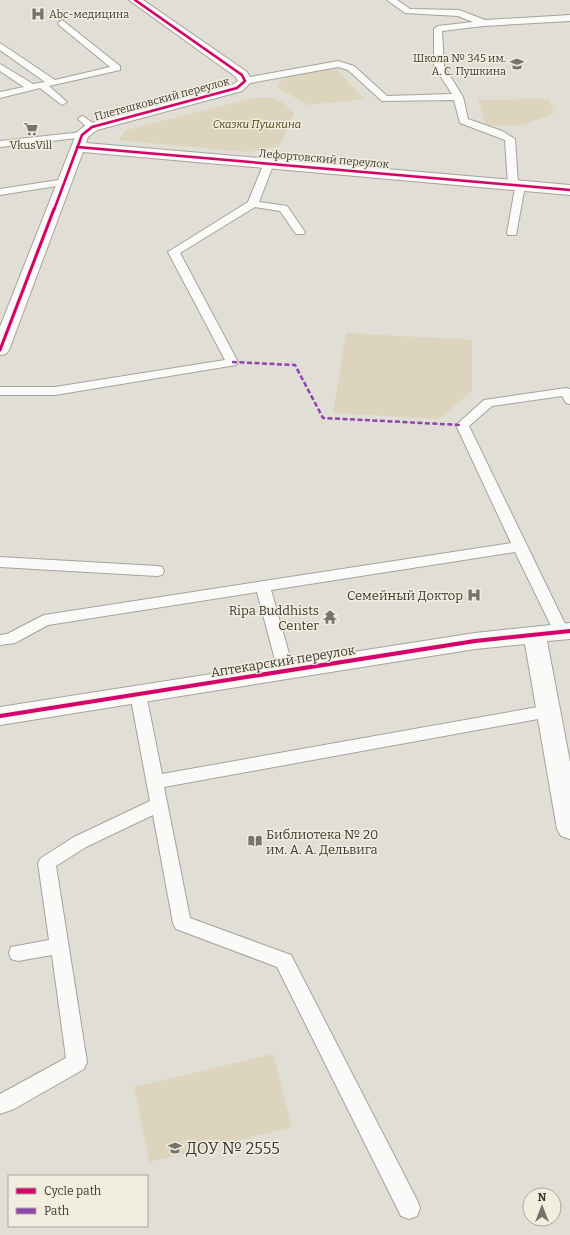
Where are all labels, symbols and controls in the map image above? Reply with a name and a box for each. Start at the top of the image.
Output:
hospital icon: Abc-медицина [30,6,46,22]
place label: Abc-медицина [49,8,129,21]
place label: Школа № 345 им. А. С. Пушкина [413,52,506,78]
school or university icon: Школа № 345 им. А. С. Пушкина [509,56,525,72]
street label: Плетешковский переулок [93,75,232,123]
park label: Сказки Пушкина [213,118,301,131]
supermarket icon: VkusVill [23,121,39,137]
place label: VkusVill [10,139,52,152]
street label: Лефортовский переулок [258,147,390,171]
hospital icon: Семейный Доктор [466,587,482,603]
place label: Семейный Доктор [347,588,463,603]
place label: Ripa Buddhists Center [229,603,319,633]
temple icon: Ripa Buddhists Center [322,609,338,625]
street label: Аптекарский переулок [210,642,357,680]
place label: Библиотека № 20 им. А. А. Дельвига [266,827,378,857]
library icon: Библиотека № 20 им. А. А. Дельвига [247,833,263,849]
place label: ДОУ № 2555 [186,1139,280,1158]
school or university icon: ДОУ № 2555 [167,1140,183,1156]
legend [8,1175,148,1227]
text: Cycle path [44,1184,102,1198]
north arrow [522,1187,562,1227]
text: N [538,1191,547,1204]
text: Path [44,1204,70,1218]

